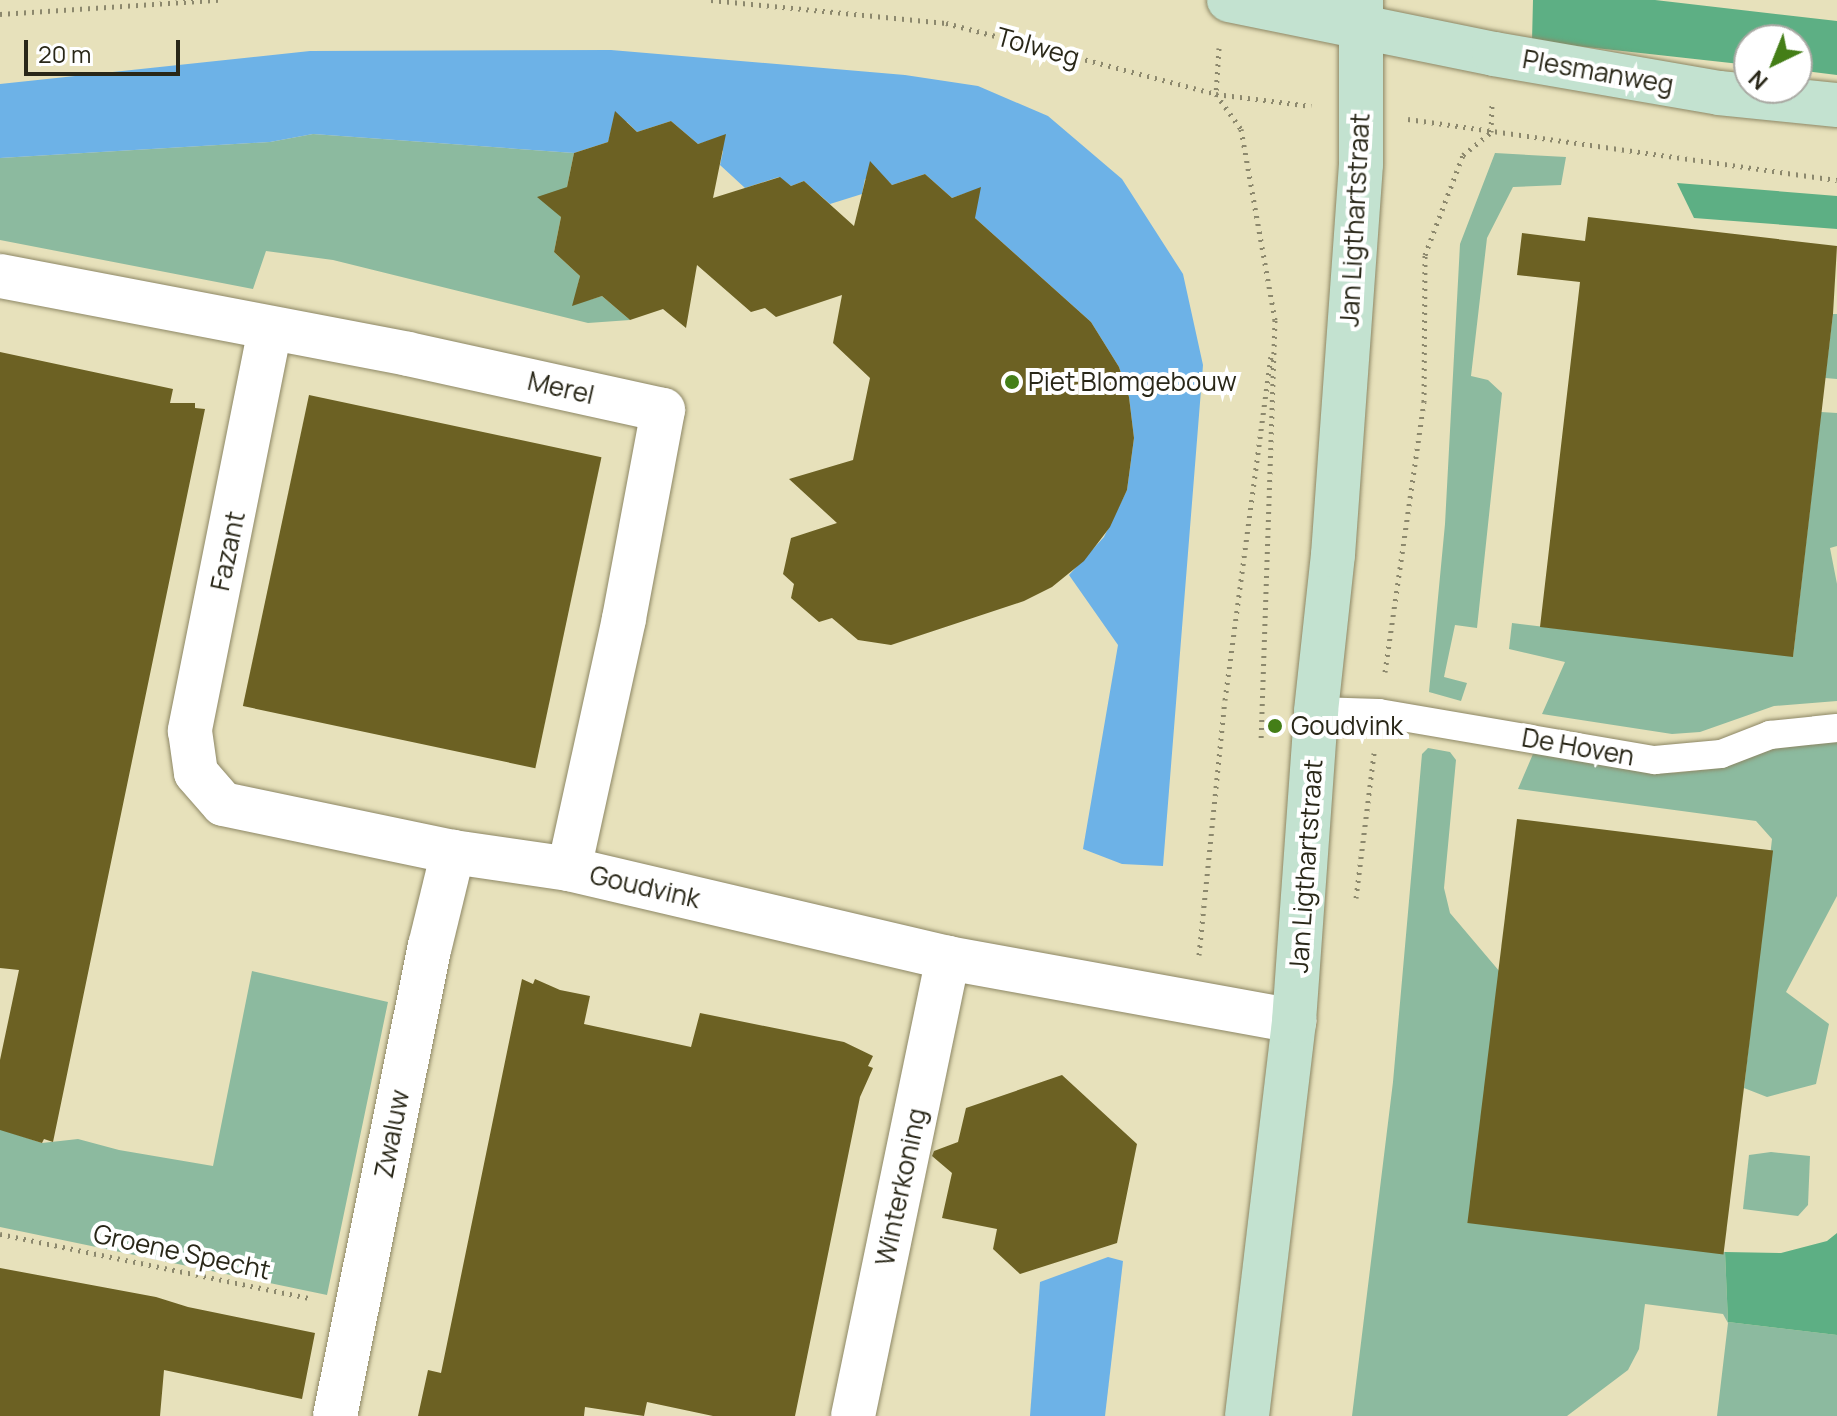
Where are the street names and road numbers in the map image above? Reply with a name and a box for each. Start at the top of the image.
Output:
street label: Tolweg [993,21,1083,73]
street label: Plesmanweg [1520,43,1676,101]
street label: Jan Ligthartstraat [1334,112,1376,328]
street label: Merel [525,365,597,411]
street label: Fazant [204,508,252,594]
street label: De Hoven [1519,722,1637,772]
street label: Jan Ligthartstraat [1283,758,1329,974]
street label: Goudvink [587,859,703,915]
street label: Zwaluw [368,1087,416,1181]
street label: Winterkoning [869,1105,933,1269]
street label: Groene Specht [91,1218,273,1286]

